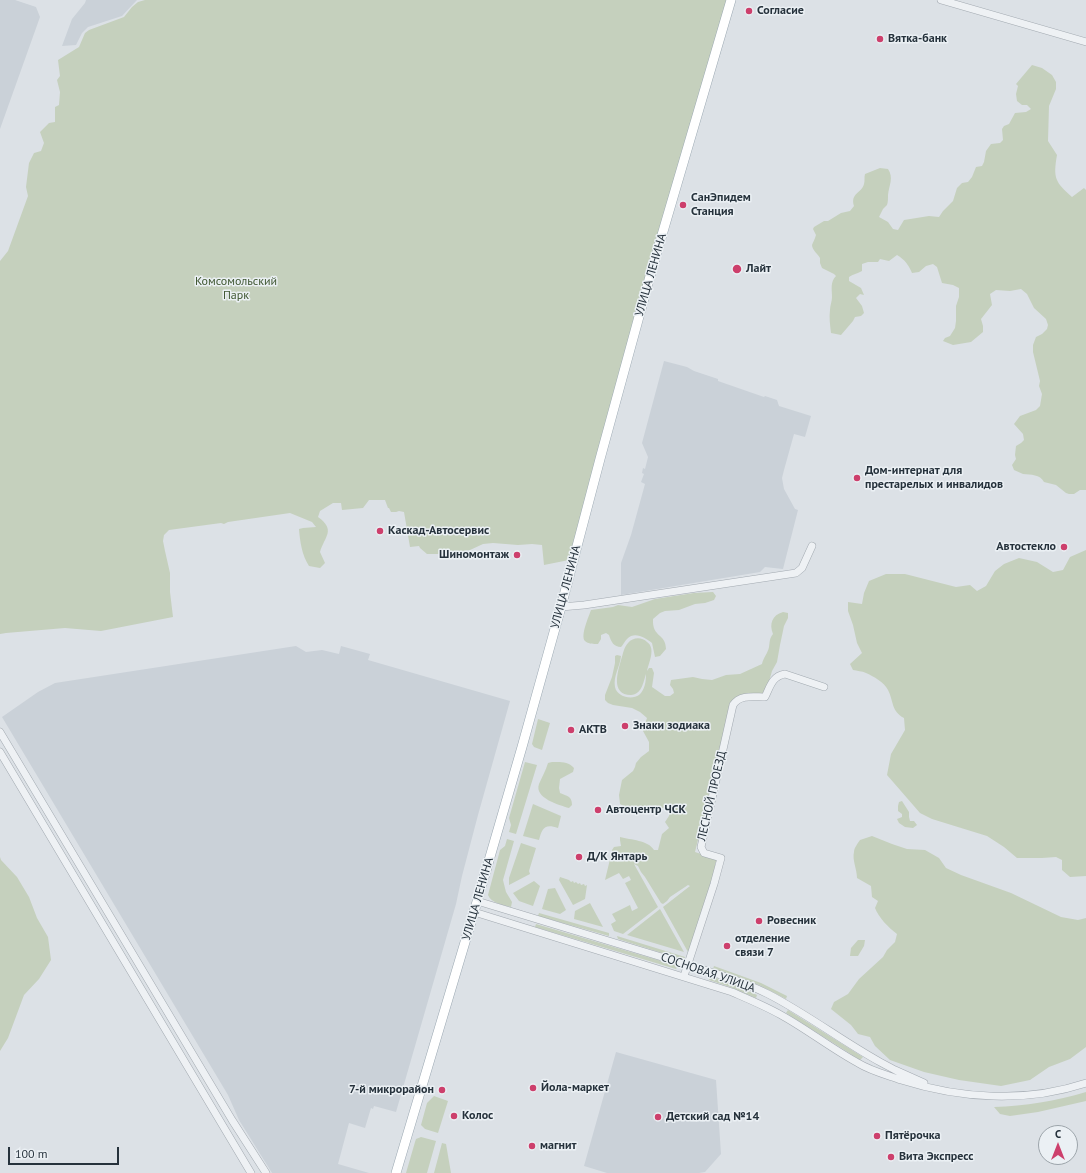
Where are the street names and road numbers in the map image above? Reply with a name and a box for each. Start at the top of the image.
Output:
street label: УЛИЦА ЛЕНИНА [632,232,670,318]
street label: УЛИЦА ЛЕНИНА [548,544,584,630]
street label: ЛЕСНОЙ ПРОЕЗД [695,750,729,842]
street label: УЛИЦА ЛЕНИНА [459,856,497,942]
street label: СОСНОВАЯ УЛИЦА [659,950,757,996]

